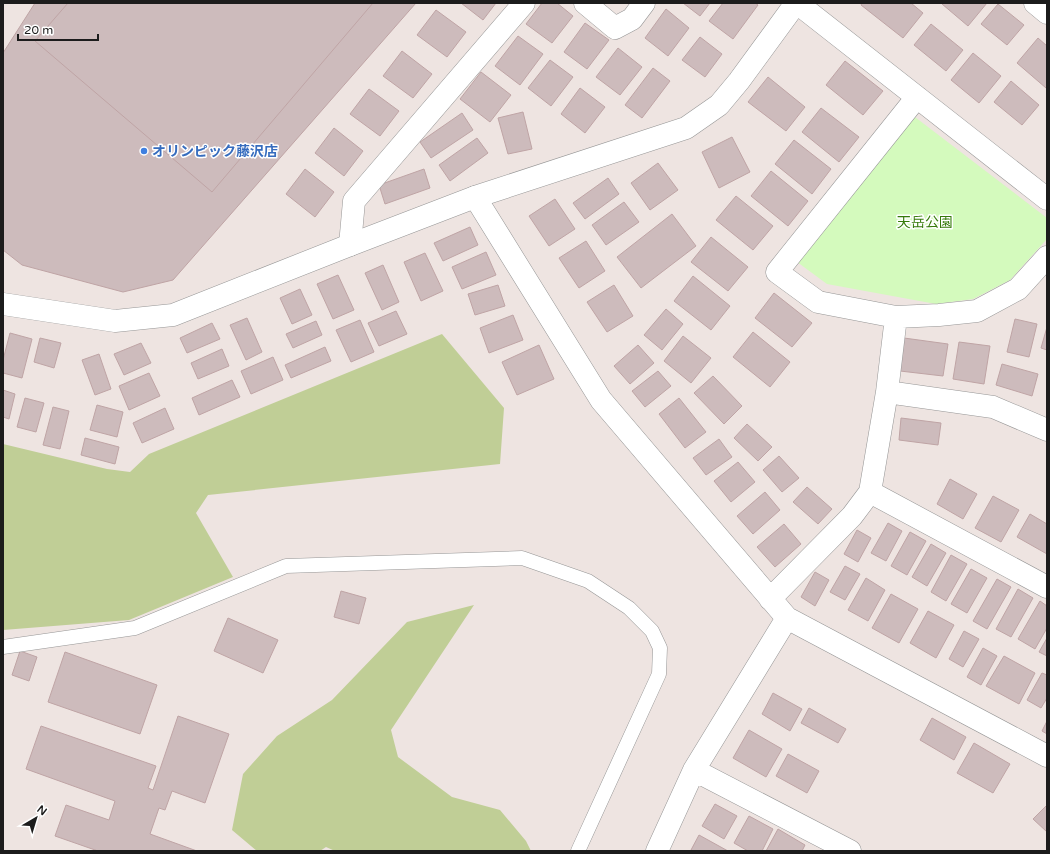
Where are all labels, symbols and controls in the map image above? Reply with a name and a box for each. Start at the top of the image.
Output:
scale bar [18,16,98,42]
text: 20 m [24,23,53,37]
place label: オリンピック藤沢店 [152,143,278,160]
marker: オリンピック藤沢店 [139,146,149,156]
park label: 天岳公園 [897,214,953,231]
north arrow [16,798,56,838]
text: N [34,803,49,818]

